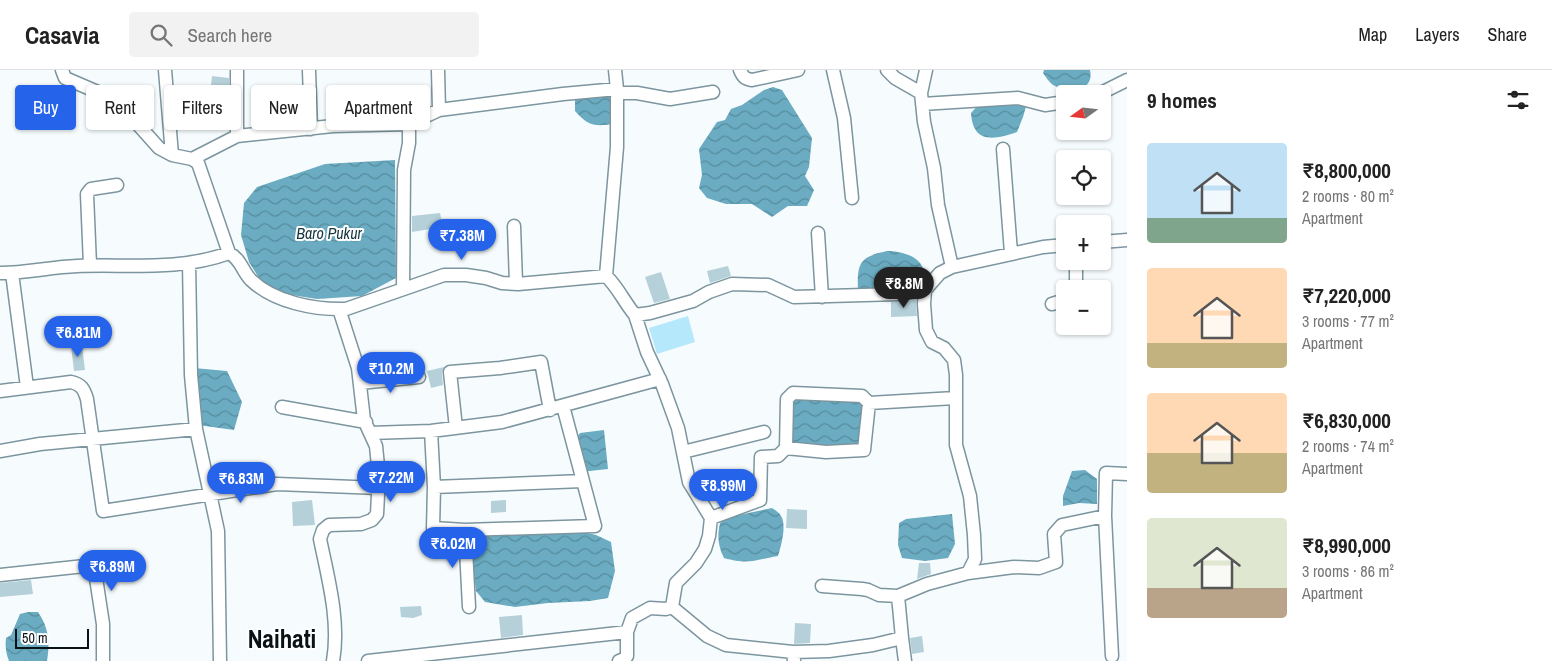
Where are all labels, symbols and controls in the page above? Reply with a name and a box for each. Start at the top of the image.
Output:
search box [129,12,479,57]
text: Casavia [25,19,99,51]
icon: search [147,21,175,49]
text: Search here [187,22,272,48]
text: Map [1359,22,1387,47]
text: Layers [1415,22,1460,47]
text: Share [1488,22,1527,47]
chip: Buy [15,85,76,130]
chip: Rent [86,85,154,130]
chip: Filters [164,85,241,130]
chip: New [251,85,316,130]
chip: Apartment [326,85,430,130]
north arrow [1056,85,1111,140]
map controls [1056,85,1111,335]
text: 9 homes [1147,86,1217,115]
icon: filters [1504,86,1532,114]
button: locate [1056,150,1111,205]
text: ₹8,800,000 [1302,156,1391,185]
icon: home [1187,163,1247,223]
text: 2 rooms · 80 m² [1302,185,1394,207]
text: Apartment [1302,207,1363,229]
button: + [1056,215,1111,270]
pin: ₹7.38M [421,218,503,261]
water label: Baro Pukur [296,222,362,244]
text: ₹7.38M [439,224,485,246]
pin: ₹8.8M [869,266,939,309]
text: ₹8.8M [885,272,923,294]
button: − [1056,280,1111,335]
text: ₹7,220,000 [1302,281,1391,310]
icon: home [1187,288,1247,348]
text: 3 rooms · 77 m² [1302,310,1394,332]
pin: ₹6.81M [37,316,119,358]
text: ₹6.81M [55,321,101,343]
text: Apartment [1302,332,1363,354]
pin: ₹10.2M [350,352,432,394]
text: ₹10.2M [368,357,414,379]
text: ₹6,830,000 [1302,406,1391,435]
icon: home [1187,413,1247,473]
text: 2 rooms · 74 m² [1302,435,1394,457]
text: Apartment [1302,457,1363,479]
pin: ₹7.22M [350,460,432,503]
pin: ₹6.83M [200,462,282,504]
text: ₹7.22M [368,466,414,488]
text: ₹6.83M [218,467,264,489]
pin: ₹8.99M [682,468,764,511]
text: ₹8.99M [700,474,746,496]
pin: ₹6.02M [412,526,494,569]
text: ₹8,990,000 [1302,531,1391,560]
text: ₹6.02M [430,532,476,554]
icon: home [1187,538,1247,598]
pin: ₹6.89M [71,550,153,592]
text: ₹6.89M [89,555,135,577]
text: 3 rooms · 86 m² [1302,560,1394,582]
text: Apartment [1302,582,1363,604]
district label: Naihati [248,622,316,656]
scale bar [15,626,89,649]
text: 50 m [22,629,48,647]

